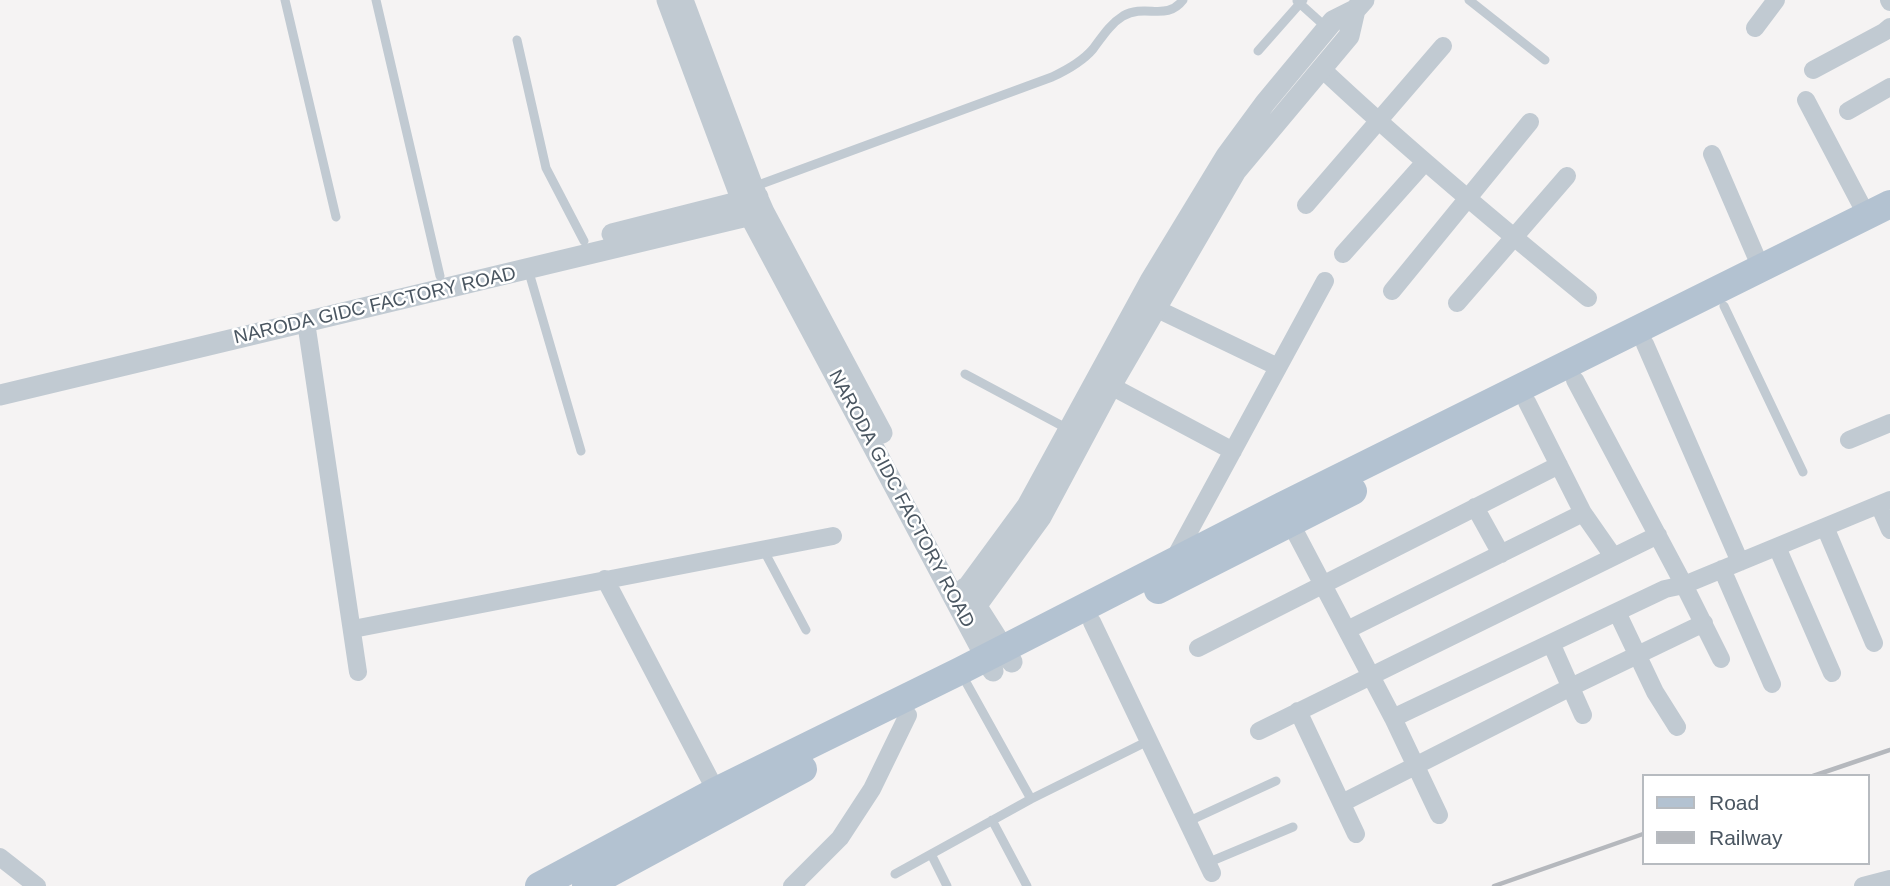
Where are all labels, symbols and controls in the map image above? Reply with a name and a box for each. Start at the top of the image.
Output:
street label: NARODA GIDC FACTORY ROAD [232,262,518,350]
street label: NARODA GIDC FACTORY ROAD [823,366,979,632]
legend [1642,774,1869,865]
text: Road [1709,791,1759,814]
text: Railway [1709,826,1783,849]

